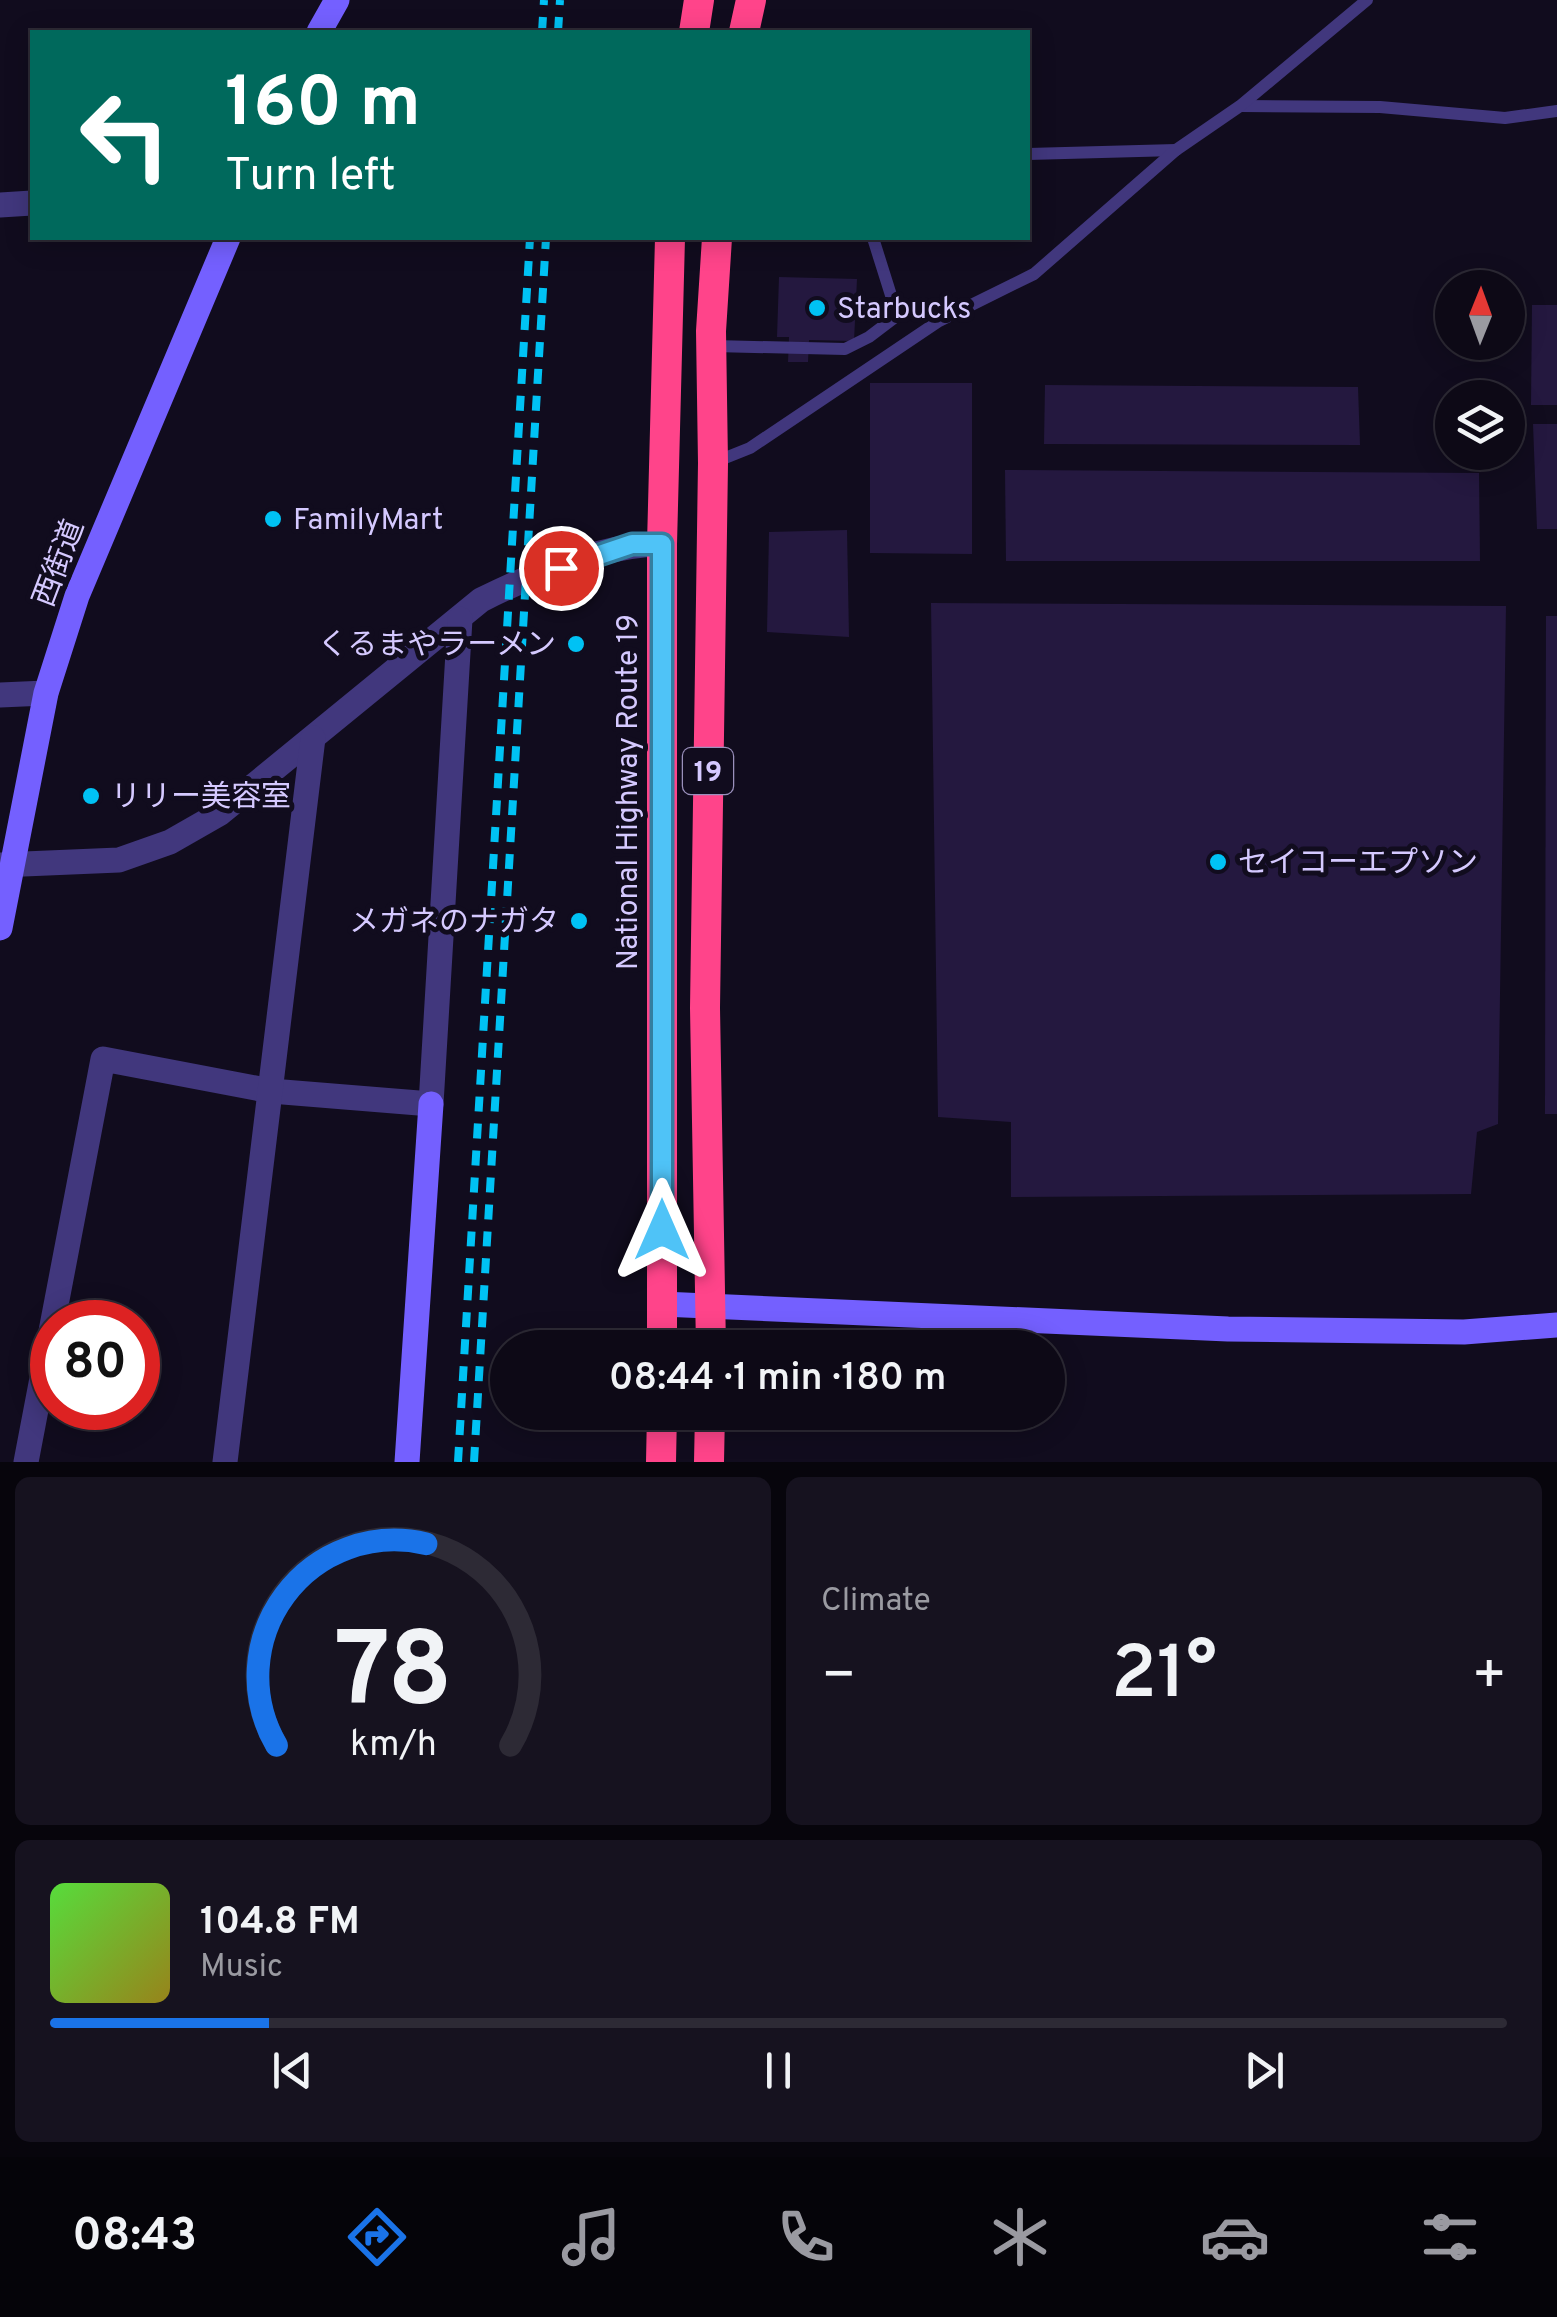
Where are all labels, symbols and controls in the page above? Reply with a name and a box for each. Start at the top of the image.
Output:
text: 160 m [225,62,421,151]
icon: left [60,70,190,200]
text: Turn left [225,149,396,206]
north arrow [1435,270,1525,360]
map controls [1435,270,1525,470]
place label: Starbucks [837,292,971,329]
marker: Starbucks [806,297,828,319]
button: layers [1435,380,1525,470]
place label: FamilyMart [293,503,443,540]
marker: FamilyMart [262,508,284,530]
street label: 西街道 [27,515,94,613]
pin [519,526,604,611]
icon: arrive [534,541,589,596]
street label: National Highway Route 19 [611,614,648,970]
place label: くるまやラーメン [318,628,556,665]
marker: くるまやラーメン [565,633,587,655]
road number: 19 [683,748,733,794]
place label: リリー美容室 [111,780,291,817]
marker: リリー美容室 [80,785,102,807]
place label: セイコーエプソン [1238,846,1478,883]
marker: セイコーエプソン [1207,851,1229,873]
place label: メガネのナガタ [349,905,559,942]
marker: メガネのナガタ [568,910,590,932]
position arrow [610,1178,714,1282]
speed limit sign: 80 [30,1300,160,1430]
text: 08:44 · 1 min · 180 m [609,1355,946,1404]
text: Climate [821,1582,931,1622]
text: 78 [334,1611,452,1743]
text: 21° [1111,1630,1217,1725]
text: − [821,1643,856,1713]
text: + [1472,1643,1507,1713]
text: km/h [350,1723,436,1769]
text: 104.8 FM [200,1899,360,1948]
text: Music [200,1948,283,1988]
icon: previous [265,2043,320,2098]
icon: pause [751,2043,806,2098]
icon: next [1237,2043,1292,2098]
icon: directions [342,2202,412,2272]
icon: music [556,2202,626,2272]
icon: phone [771,2202,841,2272]
icon: climate [985,2202,1055,2272]
icon: car [1200,2202,1270,2272]
icon: filters [1415,2202,1485,2272]
text: 08:43 [72,2209,197,2266]

